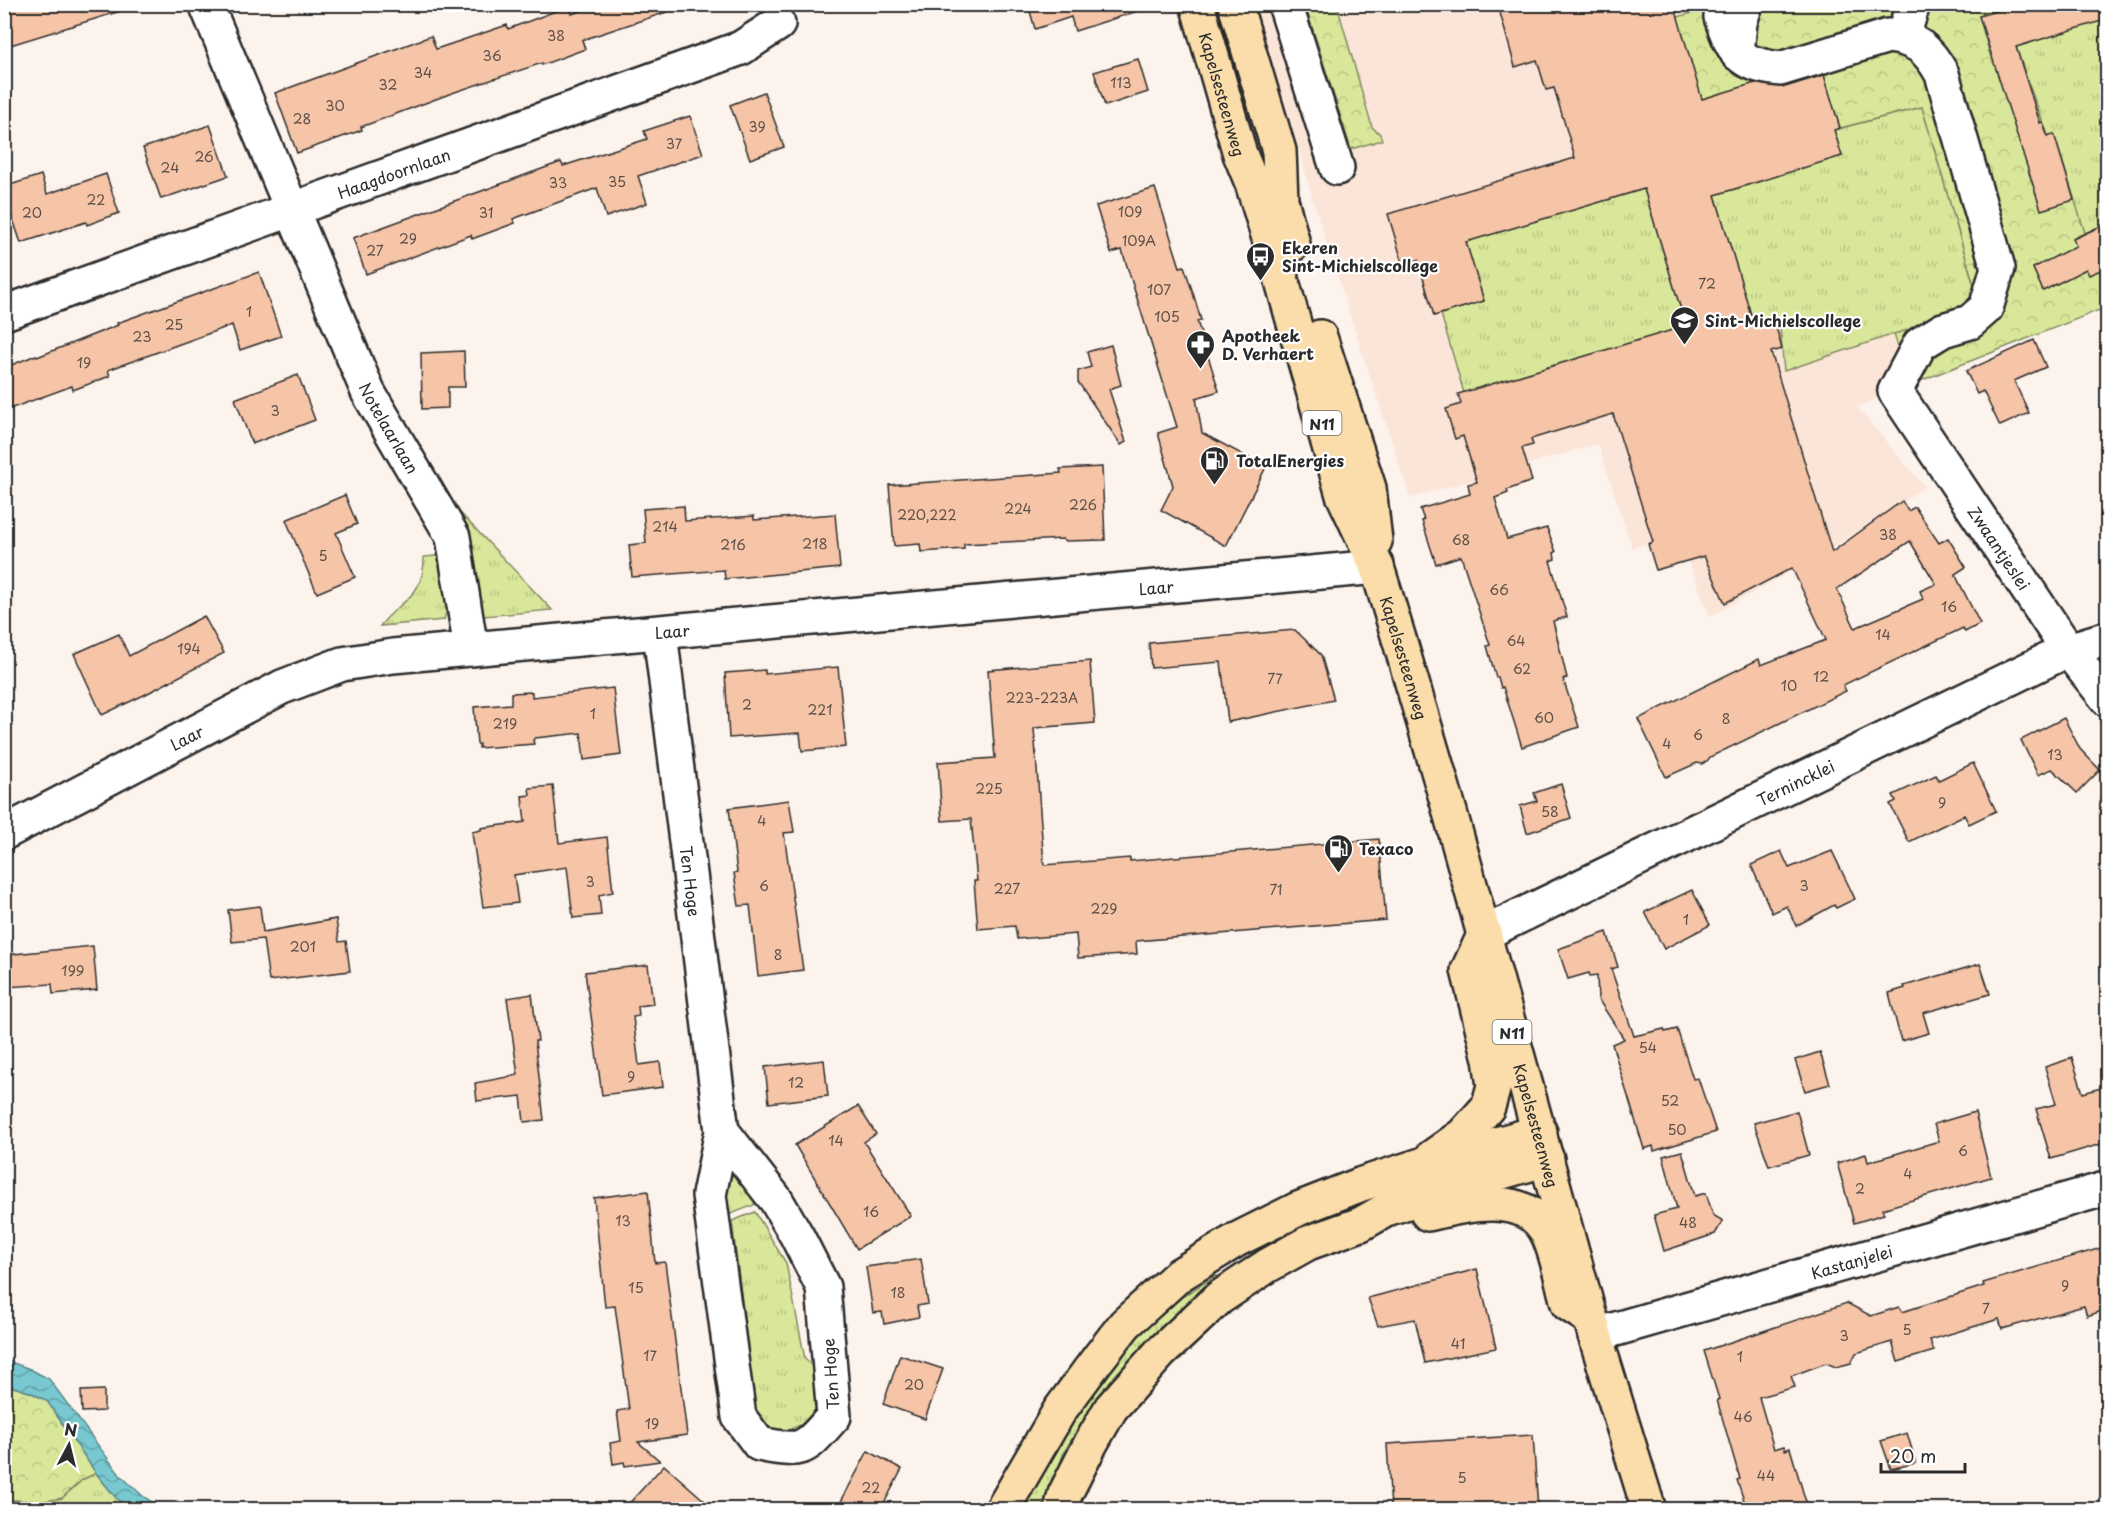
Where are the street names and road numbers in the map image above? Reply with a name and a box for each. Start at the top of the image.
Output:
street label: Kapelsesteenweg [1194,30,1252,159]
street label: Haagdoornlaan [334,142,453,204]
street label: Notelaarlaan [353,379,425,478]
road number: N11 [1302,411,1342,435]
street label: Zwaantjeslei [1963,501,2036,594]
street label: Laar [1138,573,1175,601]
street label: Kapelsesteenweg [1375,593,1434,723]
street label: Laar [654,617,691,644]
street label: Laar [165,718,208,756]
street label: Ternincklei [1753,753,1838,811]
street label: Ten Hoge [675,844,707,918]
road number: N11 [1492,1020,1532,1044]
street label: Kapelsesteenweg [1508,1061,1566,1190]
street label: Kastanjelei [1808,1238,1895,1285]
street label: Ten Hoge [816,1338,844,1410]

